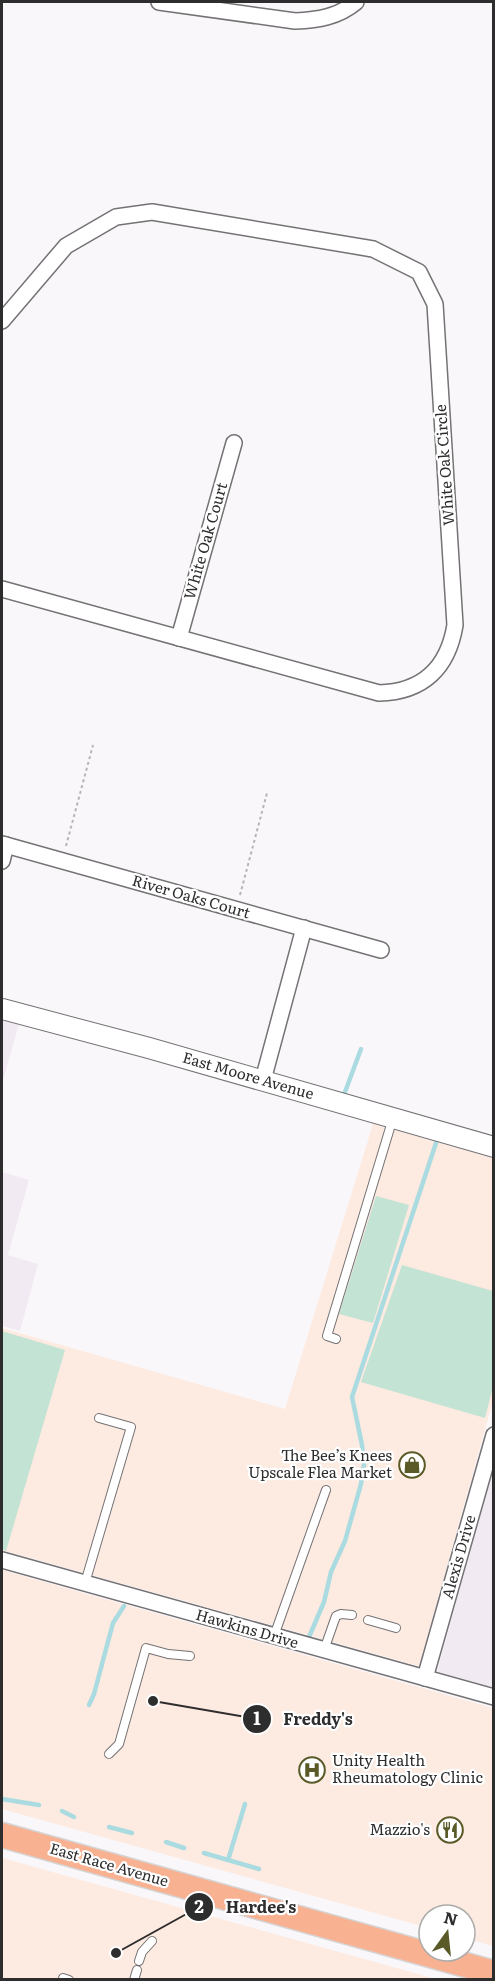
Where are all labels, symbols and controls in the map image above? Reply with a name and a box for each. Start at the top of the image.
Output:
street label: White Oak Circle [428,403,459,527]
street label: White Oak Court [177,479,232,602]
street label: River Oaks Court [130,868,253,923]
street label: East Moore Avenue [180,1045,317,1104]
place label: The Bee’s Knees Upscale Flea Market [248,1443,392,1483]
shop icon: The Bee’s Knees Upscale Flea Market [397,1450,427,1480]
street label: Alexis Drive [435,1512,481,1601]
street label: Hawkins Drive [193,1602,302,1653]
callout: Freddy's [242,1702,365,1736]
text: 1 [253,1704,261,1731]
text: Freddy's [283,1706,353,1730]
place label: Unity Health Rheumatology Clinic [332,1748,483,1788]
hospital icon: Unity Health Rheumatology Clinic [297,1755,327,1785]
restaurant icon: Mazzio's [435,1815,465,1845]
place label: Mazzio's [369,1817,430,1840]
street label: East Race Avenue [47,1836,172,1892]
callout: Hardee's [184,1890,308,1924]
text: 2 [194,1892,204,1919]
text: Hardee's [226,1894,296,1918]
north arrow [417,1903,477,1963]
text: N [442,1904,461,1931]

